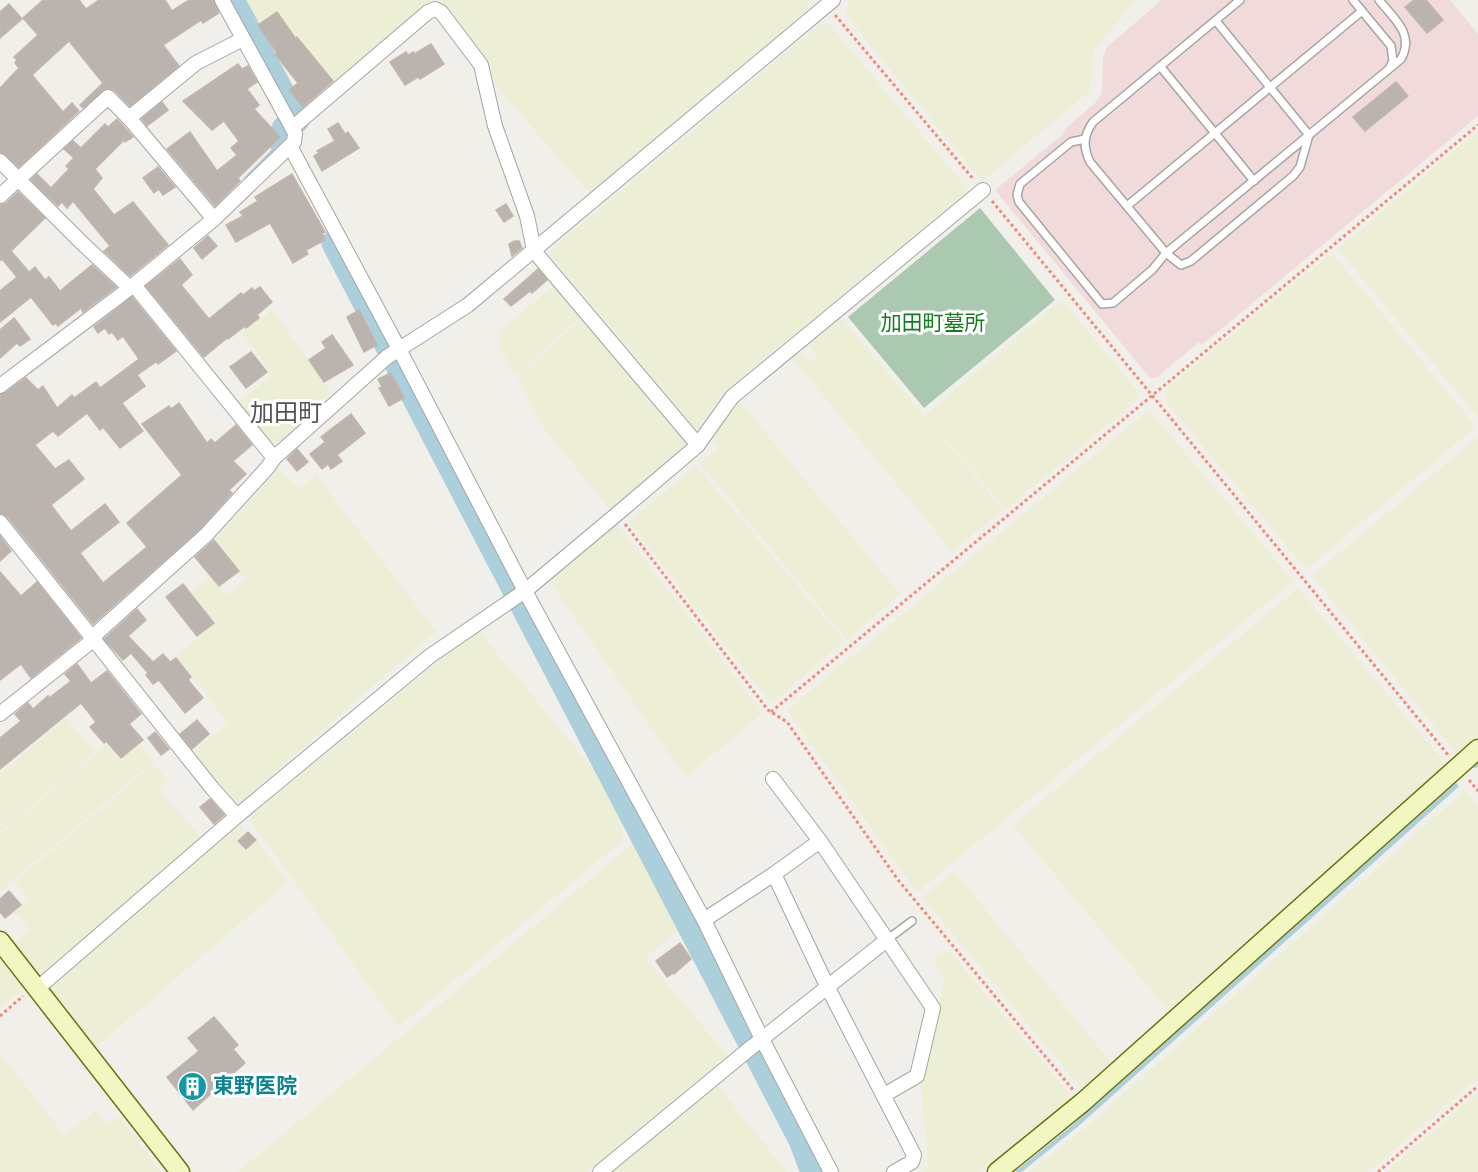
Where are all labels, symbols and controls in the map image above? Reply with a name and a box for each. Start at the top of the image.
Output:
park label: 加田町墓所 [881,309,986,337]
district label: 加田町 [250,397,322,429]
building icon: 東野医院 [176,1070,208,1102]
place label: 東野医院 [213,1072,297,1100]

